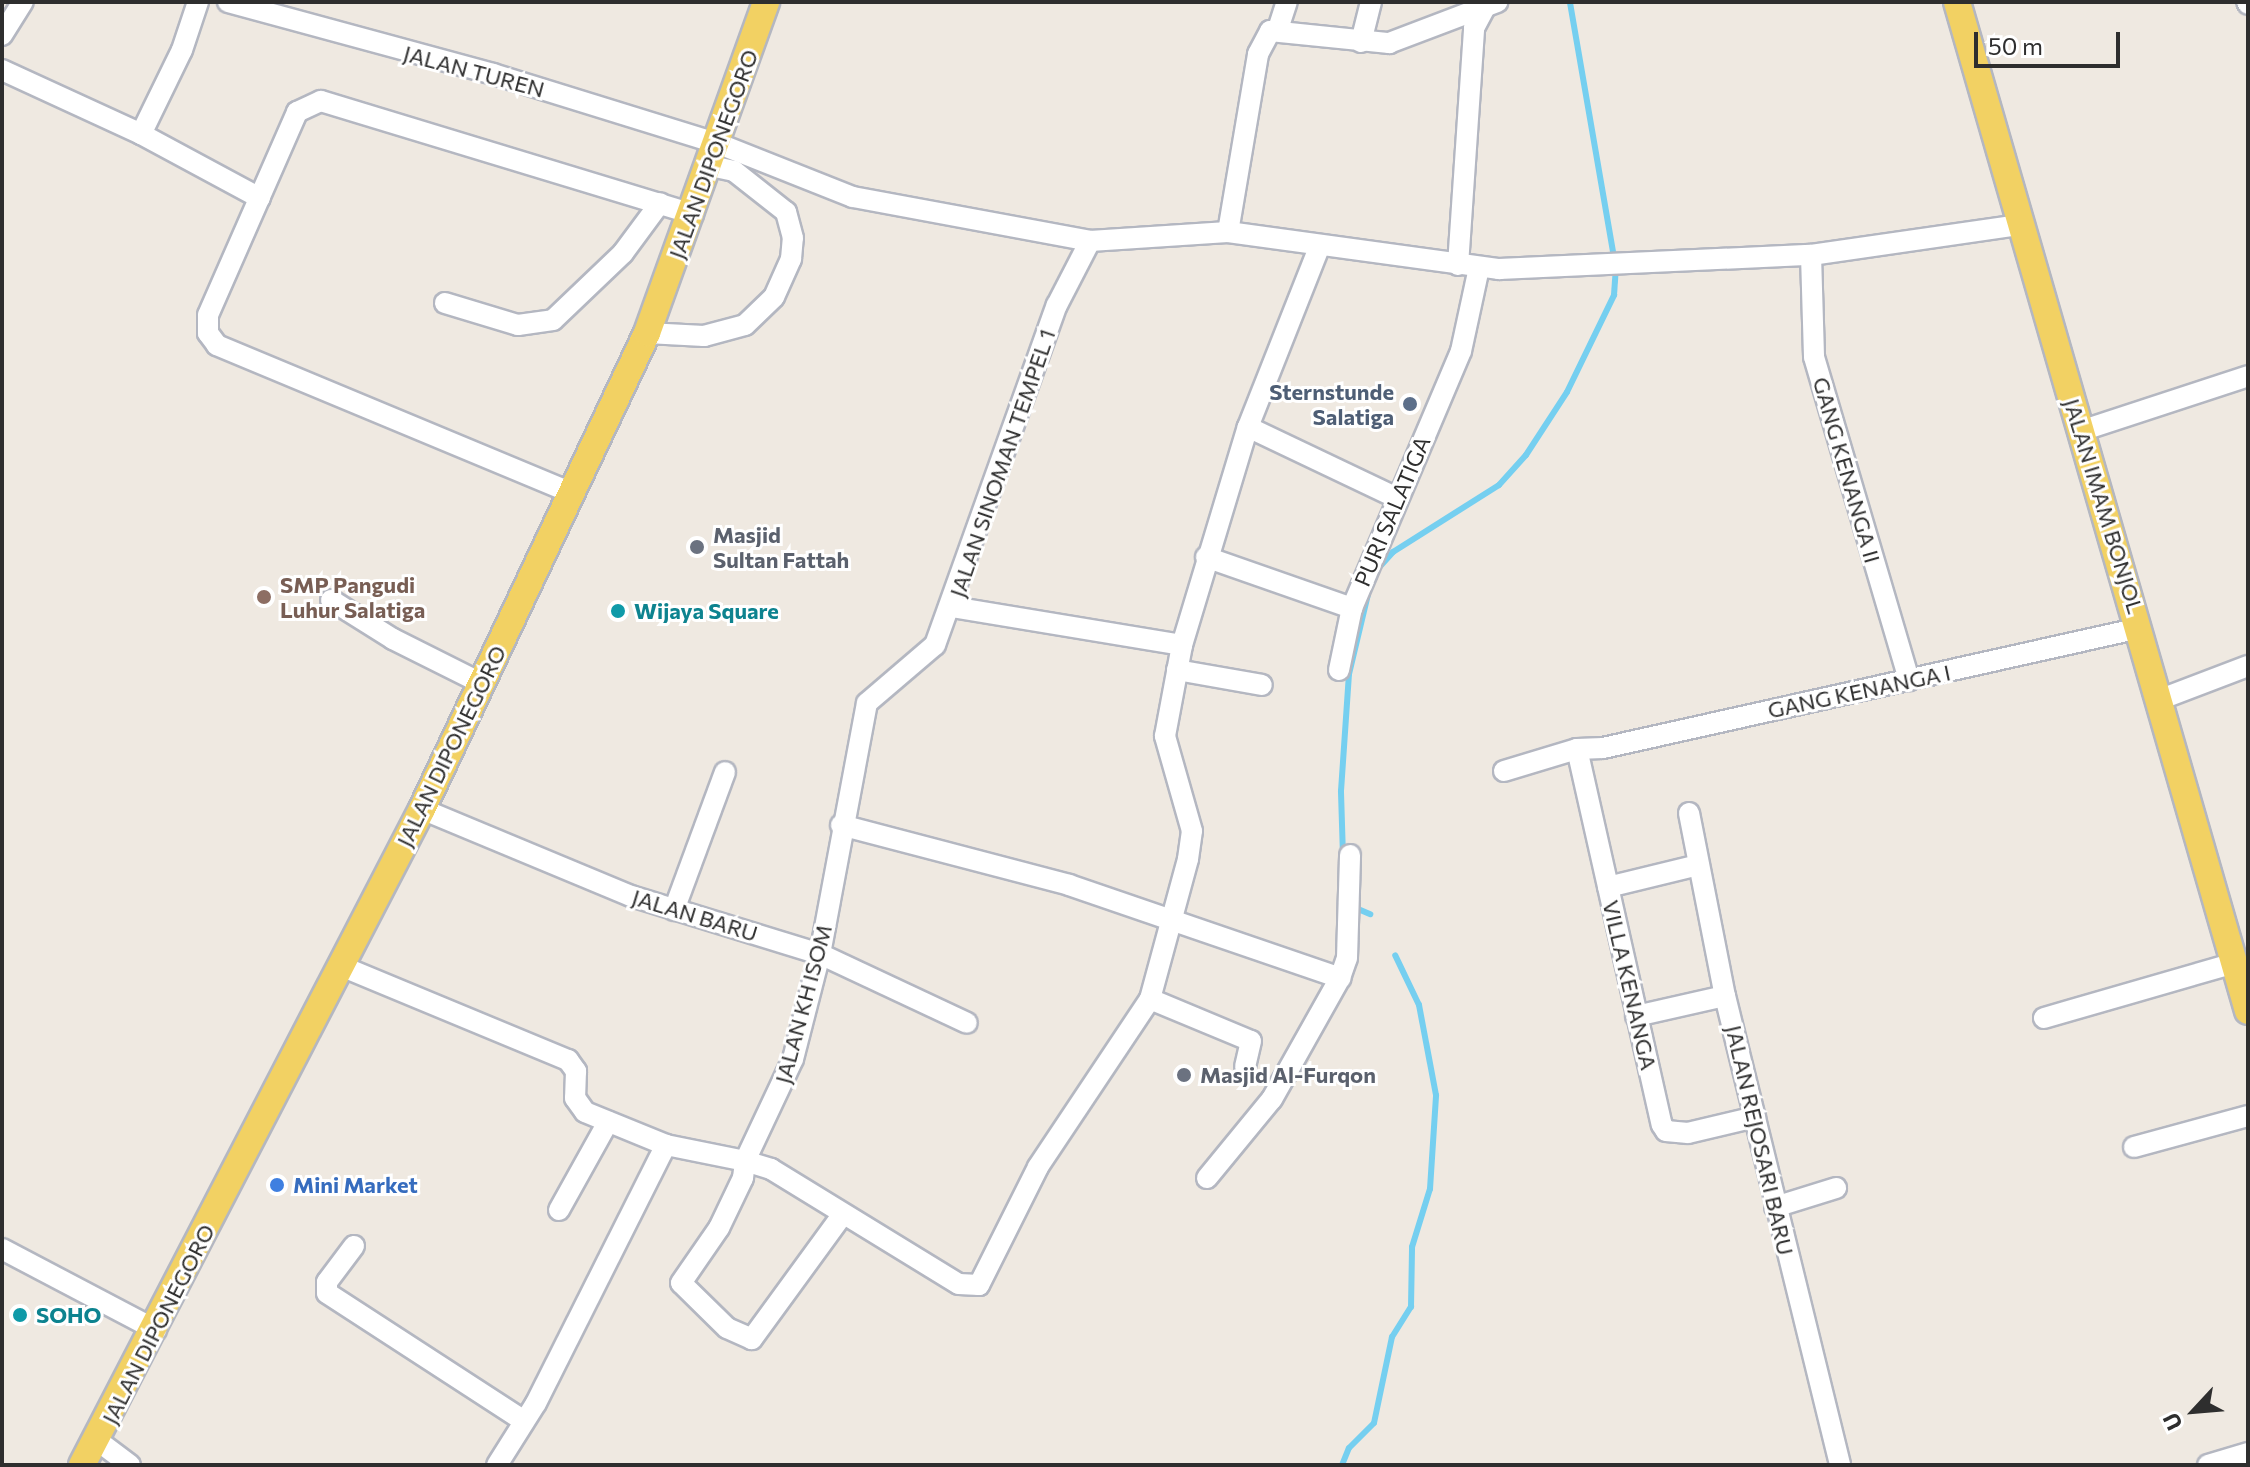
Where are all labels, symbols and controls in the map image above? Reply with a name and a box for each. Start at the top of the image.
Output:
scale bar [1978,16,2124,66]
text: 50 m [1988,31,2043,60]
street label: JALAN TUREN [401,40,547,102]
street label: JALAN DIPONEGORO [663,46,763,262]
street label: JALAN SINOMAN TEMPEL 1 [944,326,1060,600]
street label: GANG KENANGA II [1808,374,1886,566]
place label: Sternstunde Salatiga [1269,378,1394,430]
marker: Sternstunde Salatiga [1401,395,1419,413]
street label: JALAN IMAM BONJOL [2059,395,2149,617]
street label: PURI SALATIGA [1348,432,1436,590]
place label: Masjid Sultan Fattah [713,521,849,572]
marker: Masjid Sultan Fattah [688,538,706,556]
place label: SMP Pangudi Luhur Salatiga [280,571,425,622]
marker: SMP Pangudi Luhur Salatiga [255,588,273,606]
place label: Wijaya Square [634,598,779,624]
marker: Wijaya Square [609,602,627,620]
street label: JALAN DIPONEGORO [391,641,511,851]
street label: GANG KENANGA I [1765,659,1953,723]
street label: JALAN BARU [629,883,761,947]
street label: VILLA KENANGA [1598,898,1662,1072]
street label: JALAN KH ISOM [769,922,837,1086]
street label: JALAN REJOSARI BARU [1721,1022,1799,1258]
place label: Masjid Al-Furqon [1200,1062,1376,1088]
marker: Masjid Al-Furqon [1175,1066,1193,1084]
place label: Mini Market [293,1172,418,1198]
marker: Mini Market [268,1176,286,1194]
street label: JALAN DIPONEGORO [96,1220,220,1428]
place label: SOHO [36,1302,102,1328]
marker: SOHO [11,1306,29,1324]
north arrow [2154,1371,2234,1451]
text: U [2156,1409,2188,1435]

